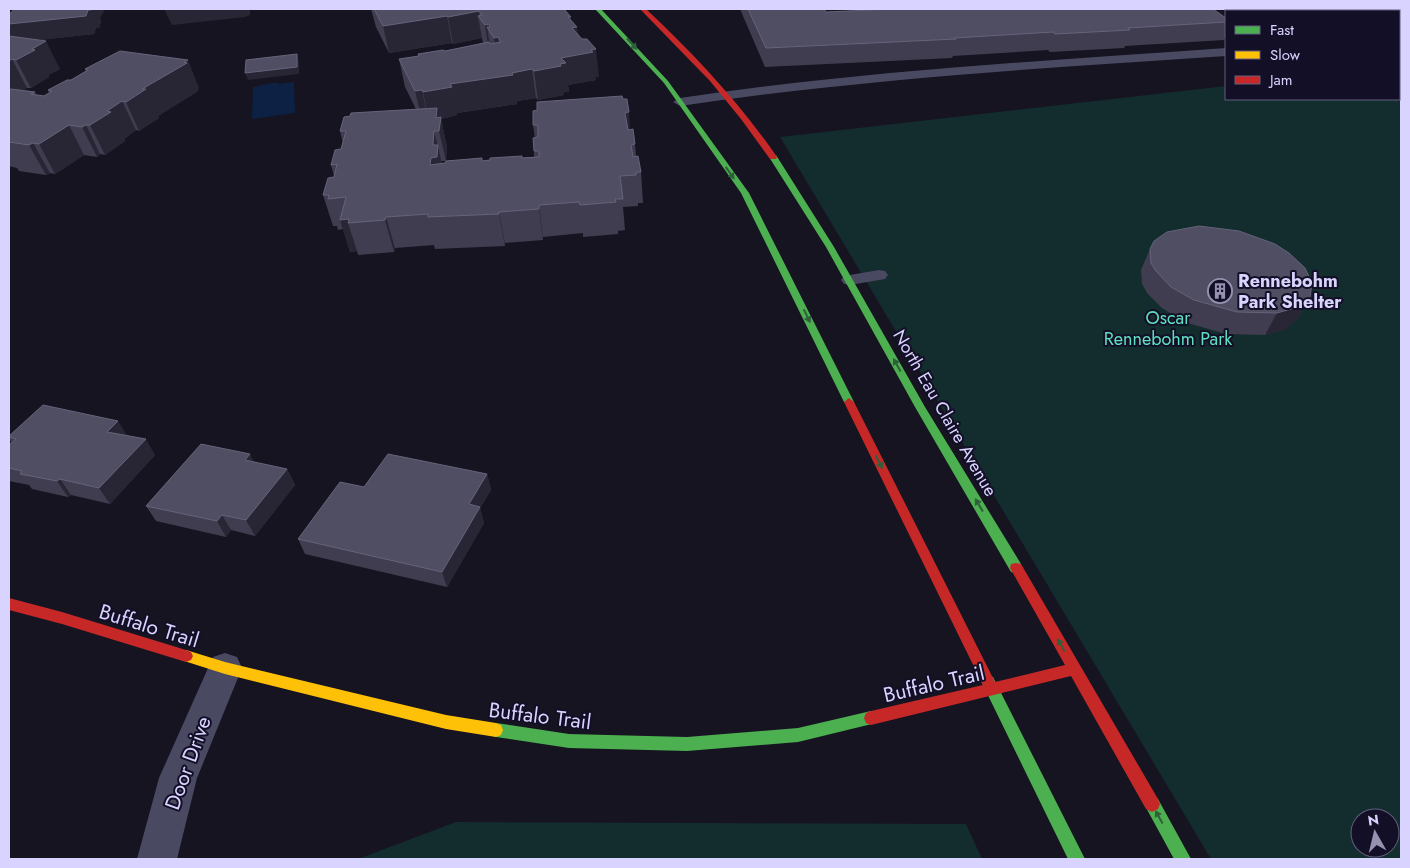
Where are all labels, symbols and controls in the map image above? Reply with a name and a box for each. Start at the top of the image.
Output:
legend [1225,10,1400,100]
text: Fast [1270,19,1294,41]
one-way arrow [626,37,638,49]
text: Slow [1270,44,1301,66]
text: Jam [1268,69,1293,91]
one-way arrow [725,166,735,180]
place label: Rennebohm Park Shelter [1238,268,1342,315]
building icon: Rennebohm Park Shelter [1207,278,1233,304]
park label: Oscar Rennebohm Park [1104,305,1232,352]
one-way arrow [803,309,811,323]
street label: North Eau Claire Avenue [886,325,1004,501]
one-way arrow [893,357,901,372]
one-way arrow [874,454,883,469]
one-way arrow [974,499,983,512]
street label: Buffalo Trail [95,597,203,655]
one-way arrow [1057,638,1065,653]
street label: Buffalo Trail [880,658,988,710]
street label: Buffalo Trail [487,695,593,737]
street label: Door Drive [157,712,219,814]
north arrow [1350,808,1400,858]
one-way arrow [1155,809,1163,824]
text: N [1366,809,1380,831]

